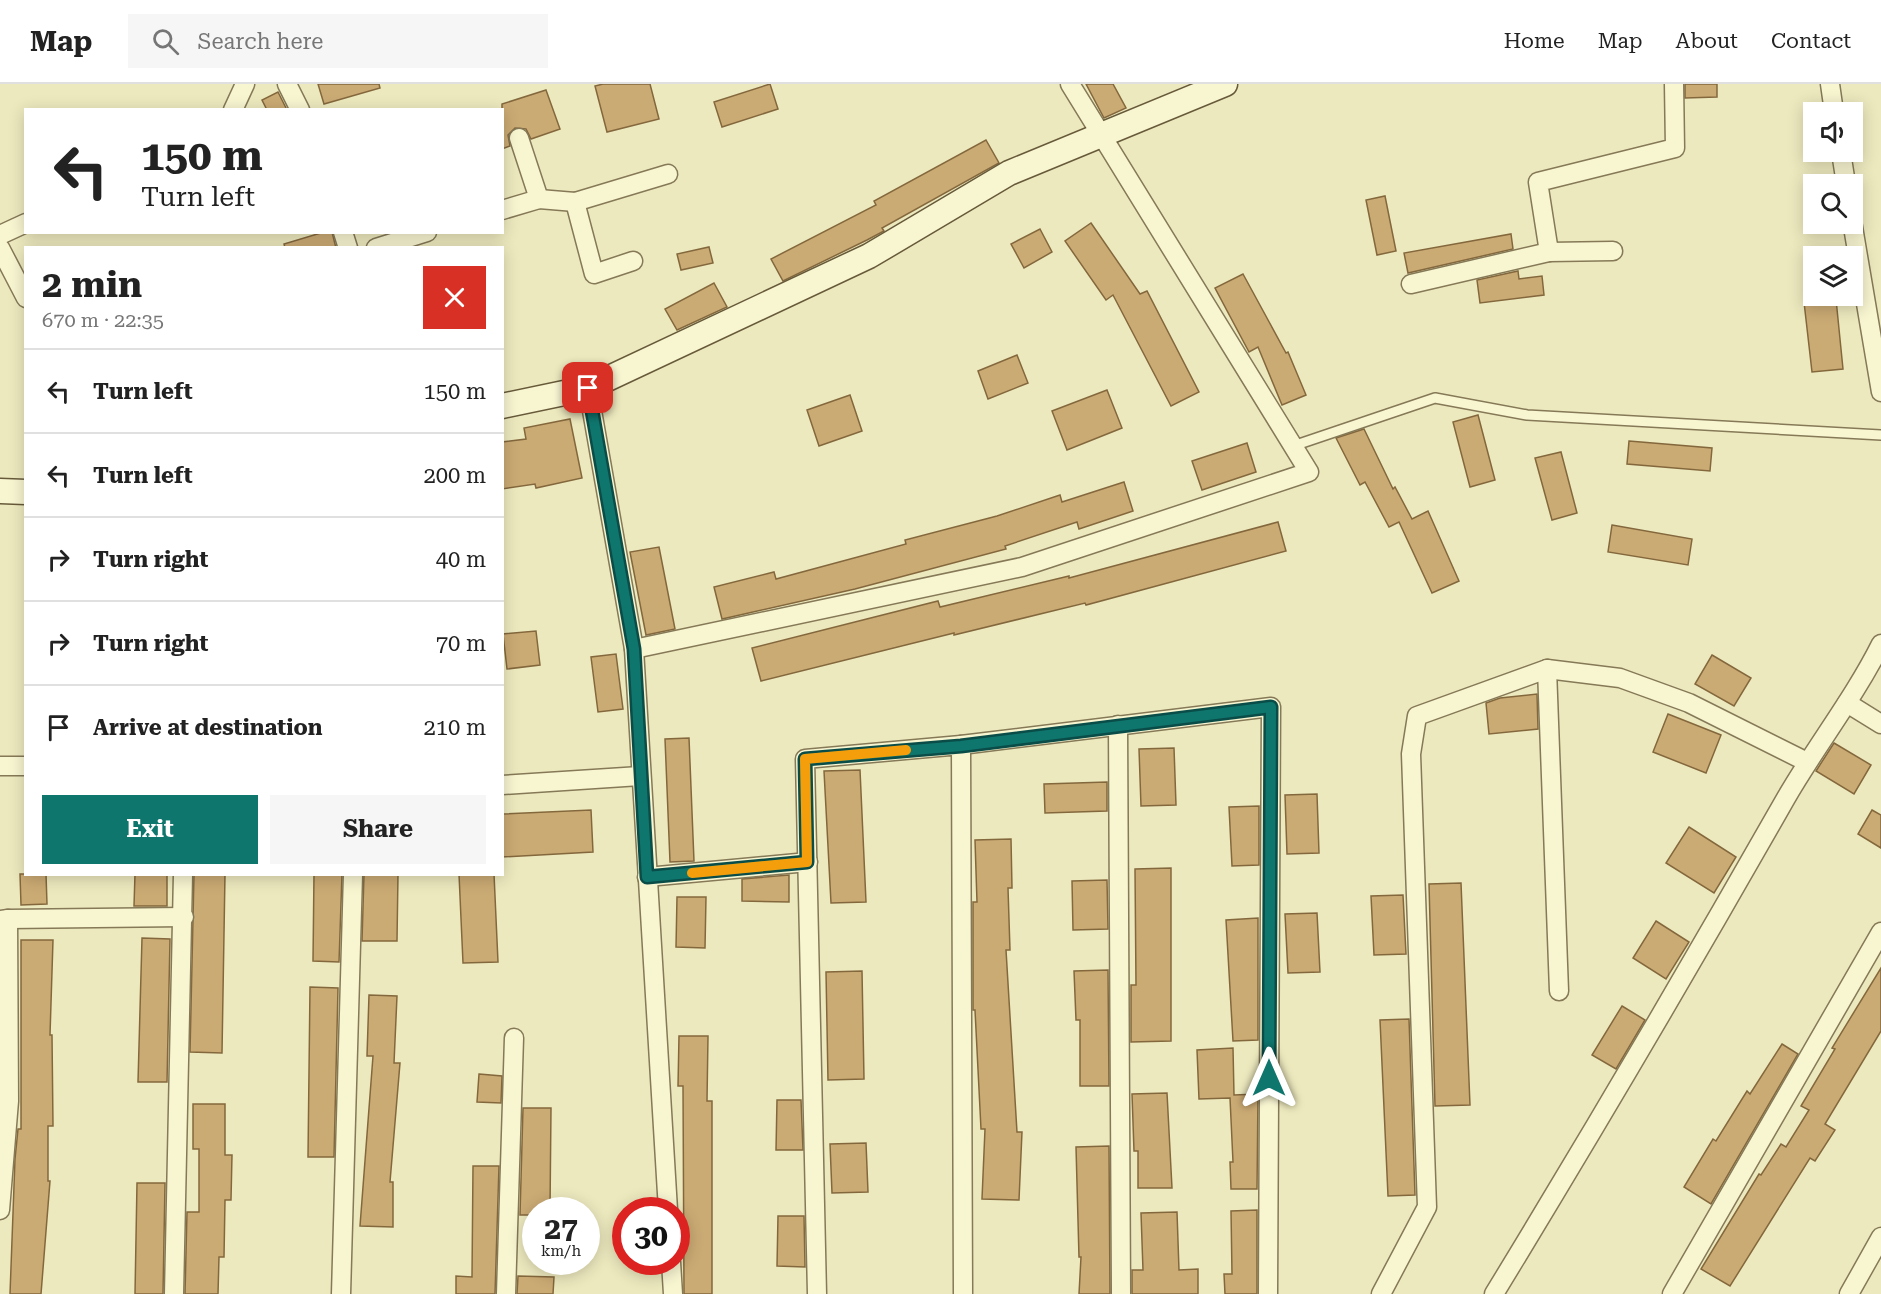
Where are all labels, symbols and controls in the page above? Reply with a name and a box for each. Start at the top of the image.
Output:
search box [128,14,548,68]
text: Map [30,25,92,58]
icon: search [149,25,182,58]
text: Search here [197,29,323,54]
text: Home [1504,29,1565,53]
text: Map [1598,29,1643,53]
text: About [1676,29,1738,53]
text: Contact [1771,29,1851,53]
map controls [1803,102,1863,306]
button: sound [1803,102,1863,162]
text: 150 m [141,131,263,180]
icon: left [42,132,120,210]
button: search [1803,174,1863,234]
text: Turn left [141,181,255,213]
button: layers [1803,246,1863,306]
text: 2 min [42,264,142,306]
button: close [423,266,486,329]
text: 670 m · 22:35 [42,308,164,332]
pin [562,362,613,413]
icon: arrive [571,371,604,404]
icon: left [42,375,75,408]
text: Turn left [93,379,193,404]
text: 150 m [423,379,486,404]
icon: left [42,459,75,492]
text: Turn left [93,463,193,488]
text: 200 m [423,463,486,488]
icon: right [42,543,75,576]
text: Turn right [93,547,208,572]
text: 40 m [436,547,486,572]
icon: right [42,627,75,660]
text: Turn right [93,631,208,656]
text: 70 m [436,631,486,656]
icon: arrive [42,711,75,744]
text: Arrive at destination [93,715,322,740]
text: 210 m [423,715,486,740]
button: Exit [42,795,258,864]
button: Share [270,795,486,864]
position arrow [1237,1046,1301,1110]
speed limit sign: 30 [612,1197,690,1275]
text: 27 [544,1211,578,1246]
text: km/h [541,1242,581,1260]

